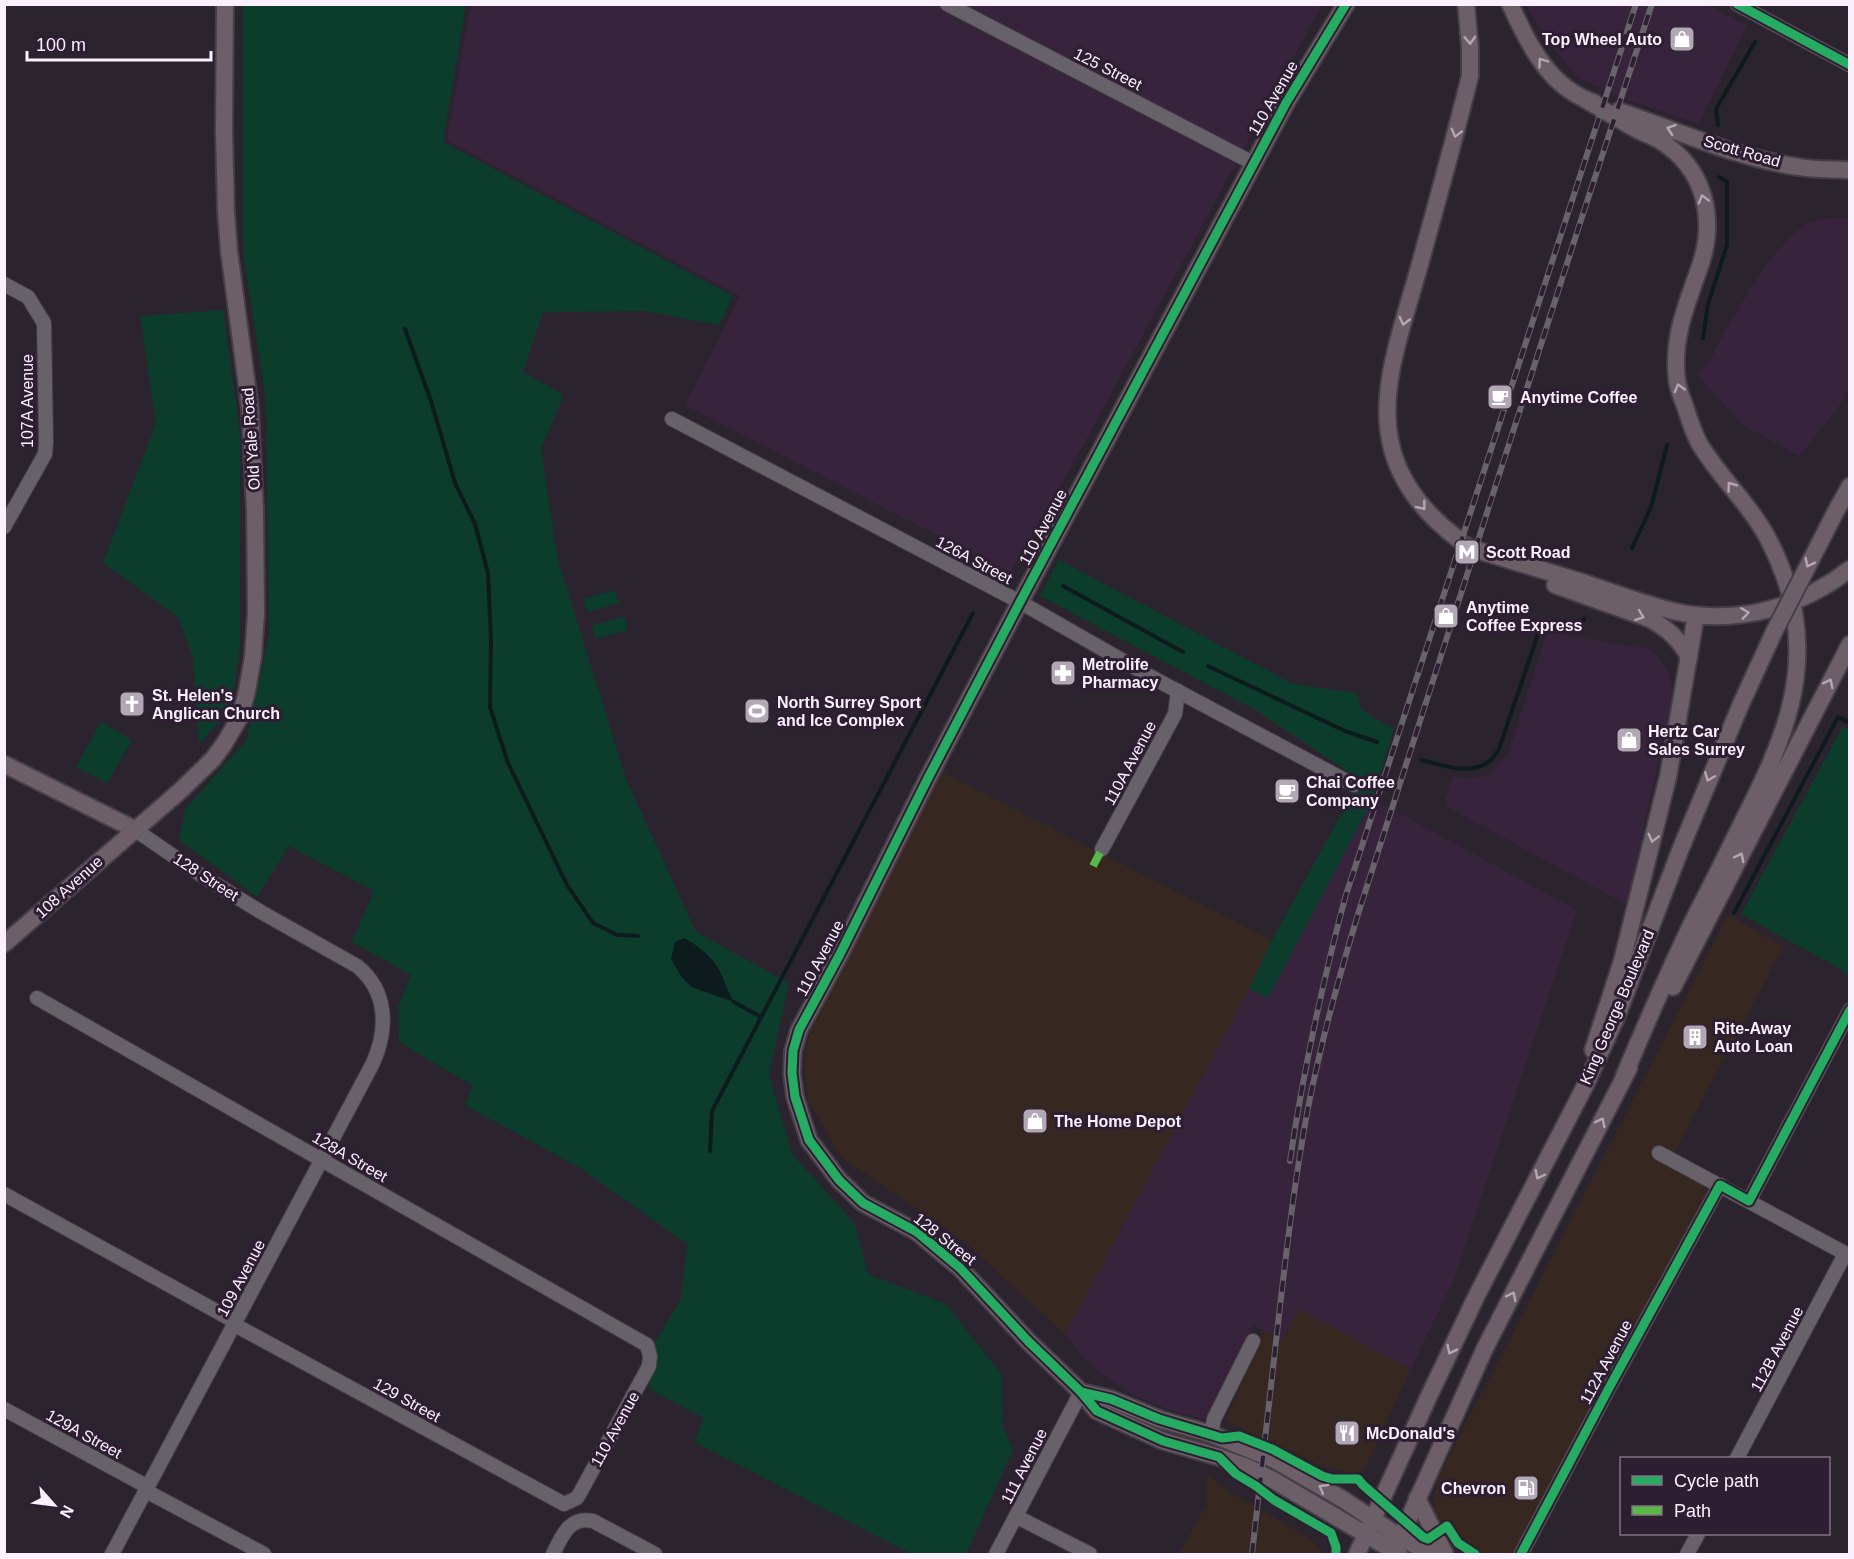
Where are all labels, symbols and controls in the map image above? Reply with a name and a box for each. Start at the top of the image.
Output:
scale bar [27,24,212,62]
shop icon: Top Wheel Auto [1667,24,1697,54]
place label: Top Wheel Auto [1542,31,1662,48]
text: 100 m [36,35,86,55]
one-way arrow [1463,36,1476,45]
street label: 125 Street [1071,45,1145,94]
street label: 110 Avenue [1245,58,1301,138]
one-way arrow [1538,58,1549,69]
one-way arrow [1666,123,1677,136]
one-way arrow [1450,128,1463,138]
street label: Scott Road [1702,132,1782,170]
one-way arrow [1698,194,1710,205]
one-way arrow [1399,316,1412,326]
street label: 107A Avenue [19,354,36,448]
cafe icon: Anytime Coffee [1485,382,1515,412]
one-way arrow [1674,383,1687,393]
street label: Old Yale Road [239,387,263,491]
place label: Anytime Coffee [1520,389,1637,406]
one-way arrow [1728,481,1739,492]
street label: 110 Avenue [1016,486,1070,568]
one-way arrow [1414,499,1425,510]
street label: 126A Street [933,533,1015,587]
metro station icon: Scott Road [1452,537,1482,567]
place label: Scott Road [1486,544,1570,561]
one-way arrow [1804,556,1816,567]
place label: Anytime Coffee Express [1466,599,1583,634]
shop icon: Anytime Coffee Express [1431,601,1461,631]
one-way arrow [1740,608,1749,620]
one-way arrow [1634,609,1645,621]
place label: Metrolife Pharmacy [1082,656,1159,691]
pharmacy icon: Metrolife Pharmacy [1048,658,1078,688]
one-way arrow [1822,679,1833,690]
place label: St. Helen's Anglican Church [152,687,280,722]
church icon: St. Helen's Anglican Church [117,689,147,719]
place label: North Surrey Sport and Ice Complex [777,694,922,729]
sports icon: North Surrey Sport and Ice Complex [742,696,772,726]
street label: 110A Avenue [1101,718,1159,808]
place label: Hertz Car Sales Surrey [1648,723,1745,758]
shop icon: Hertz Car Sales Surrey [1614,725,1644,755]
one-way arrow [1704,771,1716,782]
place label: Chai Coffee Company [1306,774,1395,809]
cafe icon: Chai Coffee Company [1272,776,1302,806]
one-way arrow [1648,833,1661,843]
street label: 128 Street [170,850,242,905]
street label: 108 Avenue [32,852,106,921]
one-way arrow [1733,853,1744,863]
street label: 110 Avenue [793,917,847,999]
street label: King George Boulevard [1577,927,1657,1087]
place label: Rite-Away Auto Loan [1714,1020,1793,1055]
building icon: Rite-Away Auto Loan [1680,1022,1710,1052]
shop icon: The Home Depot [1020,1106,1050,1136]
place label: The Home Depot [1054,1113,1182,1130]
one-way arrow [1593,1117,1605,1128]
street label: 128A Street [310,1129,391,1186]
one-way arrow [1535,1169,1546,1180]
street label: 128 Street [911,1210,980,1269]
street label: 109 Avenue [214,1237,268,1319]
one-way arrow [1505,1291,1516,1302]
street label: 112B Avenue [1747,1304,1807,1394]
street label: 112A Avenue [1577,1317,1635,1407]
one-way arrow [1447,1343,1458,1354]
street label: 129 Street [371,1375,444,1426]
street label: 110 Avenue [587,1388,643,1469]
street label: 129A Street [43,1406,125,1462]
restaurant icon: McDonald's [1332,1418,1362,1448]
place label: McDonald's [1366,1425,1455,1442]
street label: 111 Avenue [998,1426,1050,1506]
legend [1620,1457,1830,1535]
text: Cycle path [1674,1471,1759,1491]
fuel station icon: Chevron [1511,1473,1541,1503]
north arrow [24,1475,84,1535]
place label: Chevron [1441,1480,1506,1497]
one-way arrow [1319,1484,1330,1495]
text: Path [1674,1501,1711,1521]
text: N [57,1503,77,1521]

